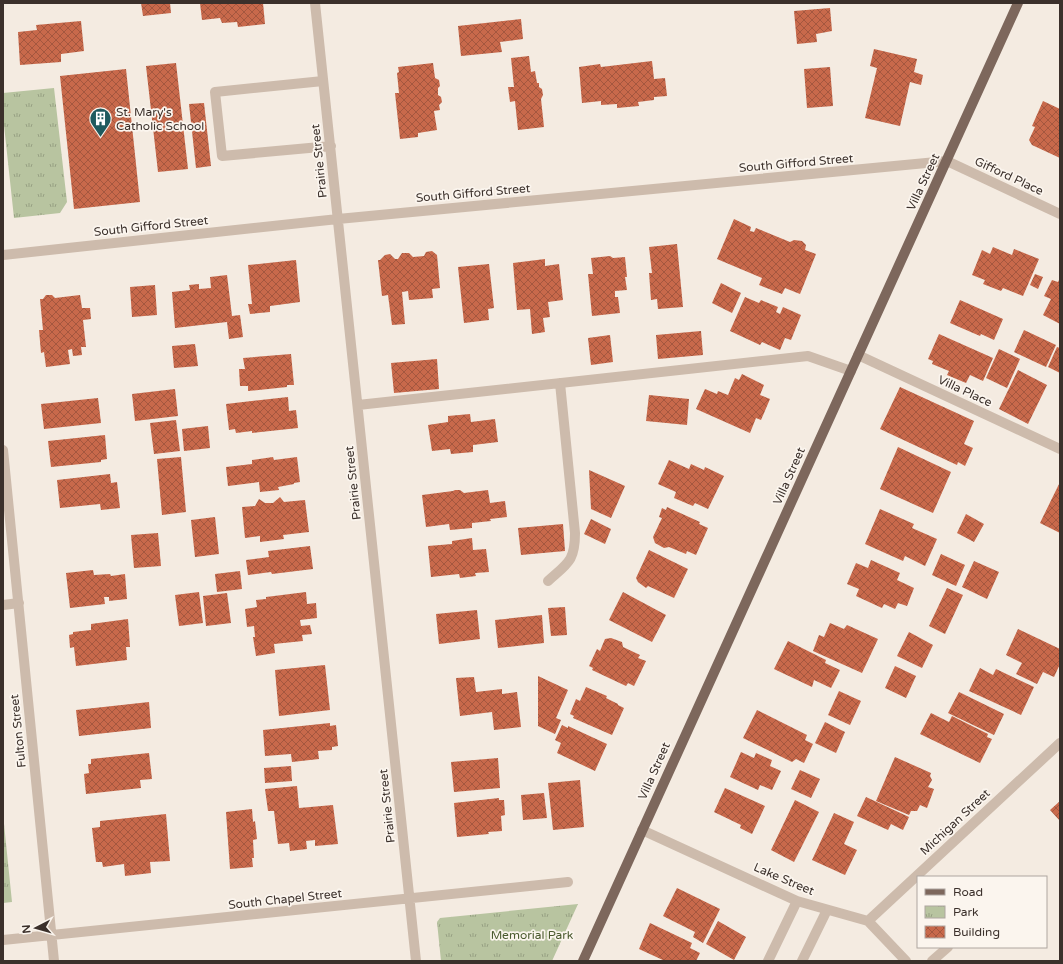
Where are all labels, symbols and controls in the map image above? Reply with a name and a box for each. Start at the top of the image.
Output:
place label: St. Mary's Catholic School [116,105,204,133]
building icon: St. Mary's Catholic School [87,106,113,139]
street label: Prairie Street [308,123,330,199]
street label: South Gifford Street [738,151,854,175]
street label: Villa Street [904,151,942,213]
street label: Gifford Place [972,154,1046,198]
street label: South Gifford Street [415,181,531,205]
street label: South Gifford Street [93,213,209,239]
street label: Villa Place [936,372,994,410]
street label: Prairie Street [342,445,364,521]
street label: Villa Street [770,445,808,507]
street label: Fulton Street [7,693,29,768]
street label: Villa Street [635,740,673,802]
street label: Prairie Street [376,768,398,844]
street label: Michigan Street [917,786,993,858]
street label: Lake Street [752,860,817,898]
legend [917,876,1047,948]
text: Road [953,885,983,899]
street label: South Chapel Street [227,886,343,912]
text: Park [953,905,979,919]
north arrow [16,908,56,948]
text: N [20,924,33,934]
text: Building [953,925,1000,939]
park label: Memorial Park [491,928,574,942]

